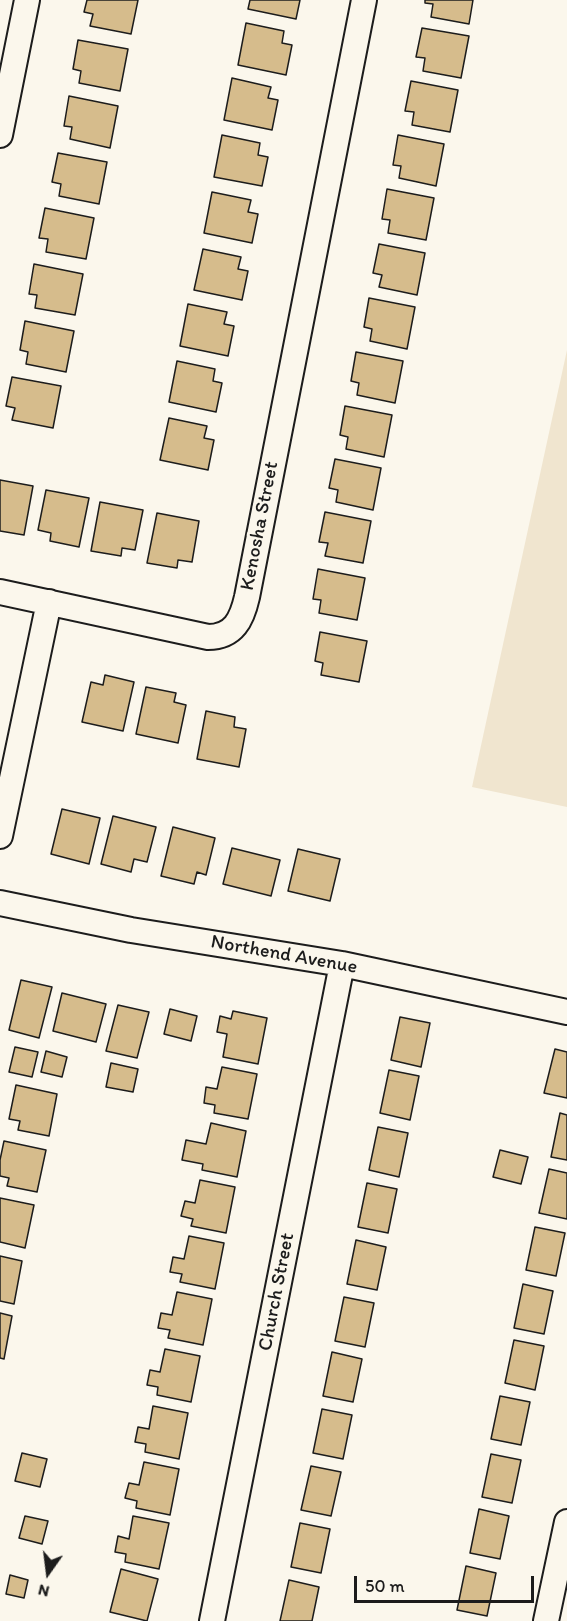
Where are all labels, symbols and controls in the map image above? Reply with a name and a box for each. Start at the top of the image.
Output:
street label: Kenosha Street [236,459,284,593]
street label: Northend Avenue [209,930,359,980]
street label: Church Street [254,1231,300,1353]
north arrow [18,1543,78,1603]
scale bar [357,1564,537,1602]
text: 50 m [365,1575,405,1597]
text: N [36,1580,51,1601]

